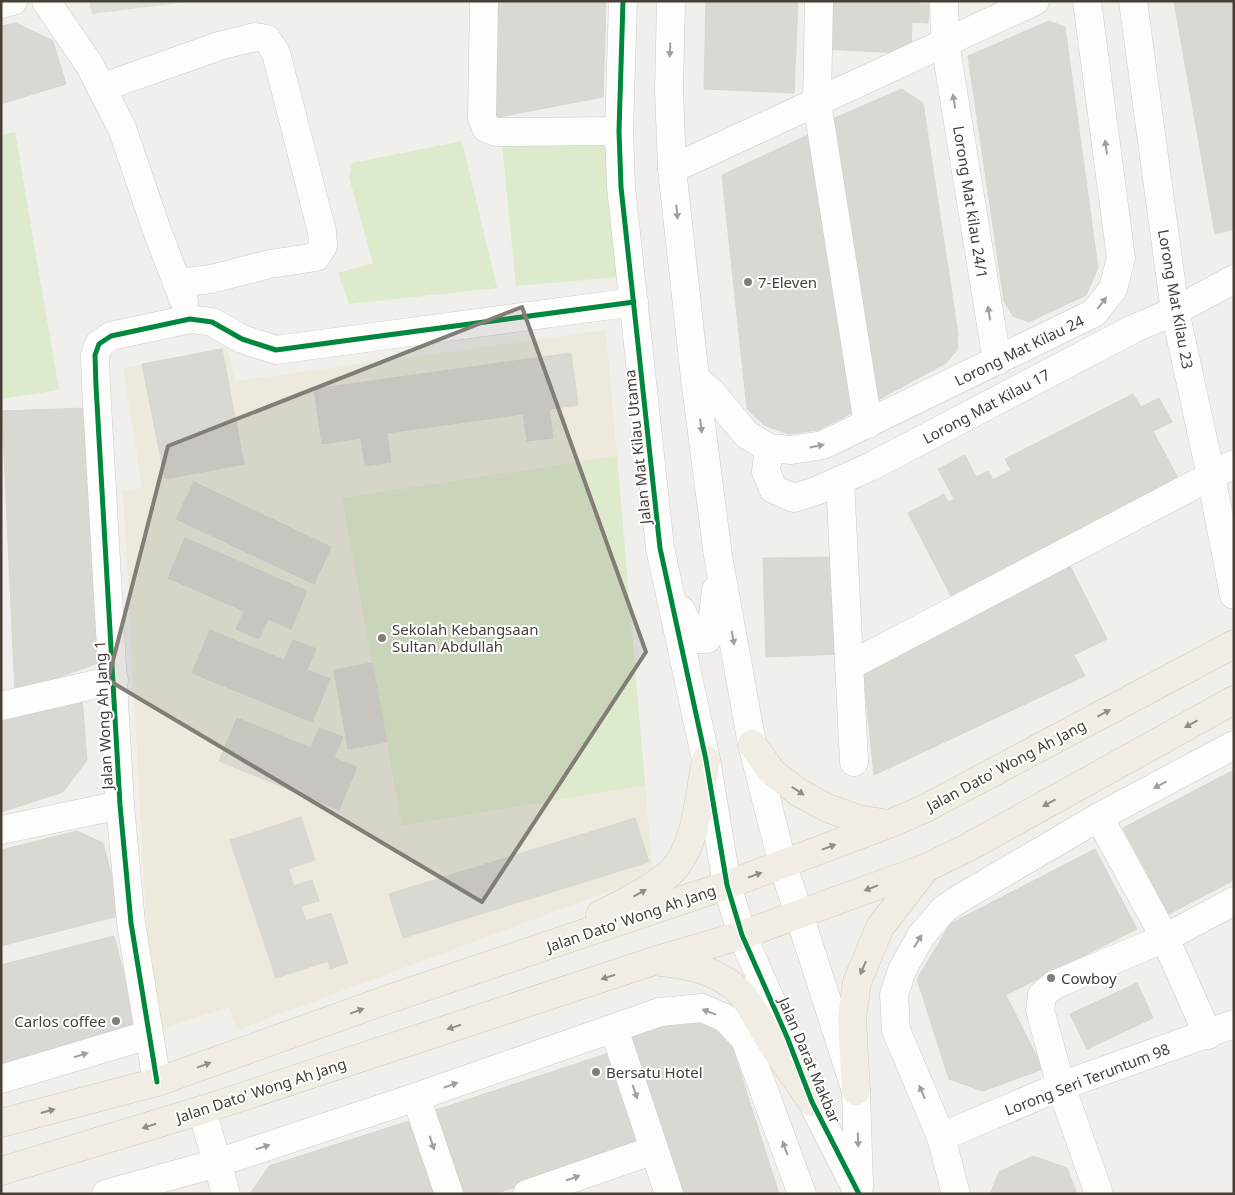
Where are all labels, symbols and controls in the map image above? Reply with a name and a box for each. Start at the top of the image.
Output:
one-way arrow [666,42,674,58]
one-way arrow [950,93,958,109]
street label: Lorong Mat kilau 24/1 [949,124,993,280]
one-way arrow [1102,138,1110,154]
one-way arrow [673,204,681,220]
street label: Lorong Mat Kilau 23 [1154,228,1198,370]
place label: 7-Eleven [758,272,817,292]
marker: 7-Eleven [742,276,754,288]
one-way arrow [1096,297,1107,310]
one-way arrow [985,305,993,321]
street label: Lorong Mat Kilau 24 [951,310,1087,390]
street label: Lorong Mat Kilau 17 [919,364,1053,448]
street label: Jalan Mat Kilau Utama [619,369,655,527]
one-way arrow [697,418,705,434]
one-way arrow [809,442,824,450]
place label: Sekolah Kebangsaan Sultan Abdullah [392,619,538,656]
one-way arrow [729,631,737,647]
marker: Sekolah Kebangsaan Sultan Abdullah [376,632,388,644]
street label: Jalan Wong Ah Jang 1 [89,640,117,792]
one-way arrow [1097,709,1110,718]
street label: Jalan Dato' Wong Ah Jang [921,714,1089,817]
one-way arrow [1184,719,1198,728]
one-way arrow [1153,781,1167,789]
one-way arrow [791,786,804,796]
one-way arrow [1042,798,1056,807]
one-way arrow [821,843,836,851]
one-way arrow [748,871,763,879]
street label: Jalan Dato' Wong Ah Jang [542,880,718,957]
one-way arrow [864,885,879,892]
one-way arrow [632,889,647,897]
one-way arrow [914,934,923,947]
one-way arrow [859,961,867,975]
place label: Cowboy [1061,968,1117,988]
marker: Cowboy [1045,972,1057,984]
one-way arrow [600,973,615,981]
street label: Jalan Darat Makbar [774,992,846,1126]
one-way arrow [350,1007,365,1014]
one-way arrow [702,1007,716,1015]
place label: Carlos coffee [14,1011,106,1031]
marker: Carlos coffee [110,1015,122,1027]
one-way arrow [446,1024,461,1032]
street label: Lorong Seri Teruntum 98 [1002,1038,1172,1120]
one-way arrow [74,1051,89,1059]
street label: Jalan Dato' Wong Ah Jang [171,1053,349,1128]
one-way arrow [197,1061,212,1068]
place label: Bersatu Hotel [606,1062,703,1082]
marker: Bersatu Hotel [590,1066,602,1078]
one-way arrow [444,1081,459,1089]
one-way arrow [631,1085,639,1100]
one-way arrow [918,1085,925,1100]
one-way arrow [41,1106,56,1114]
one-way arrow [142,1123,157,1130]
one-way arrow [854,1132,862,1148]
one-way arrow [428,1136,436,1151]
one-way arrow [781,1140,789,1155]
one-way arrow [256,1143,271,1151]
one-way arrow [566,1174,581,1181]

